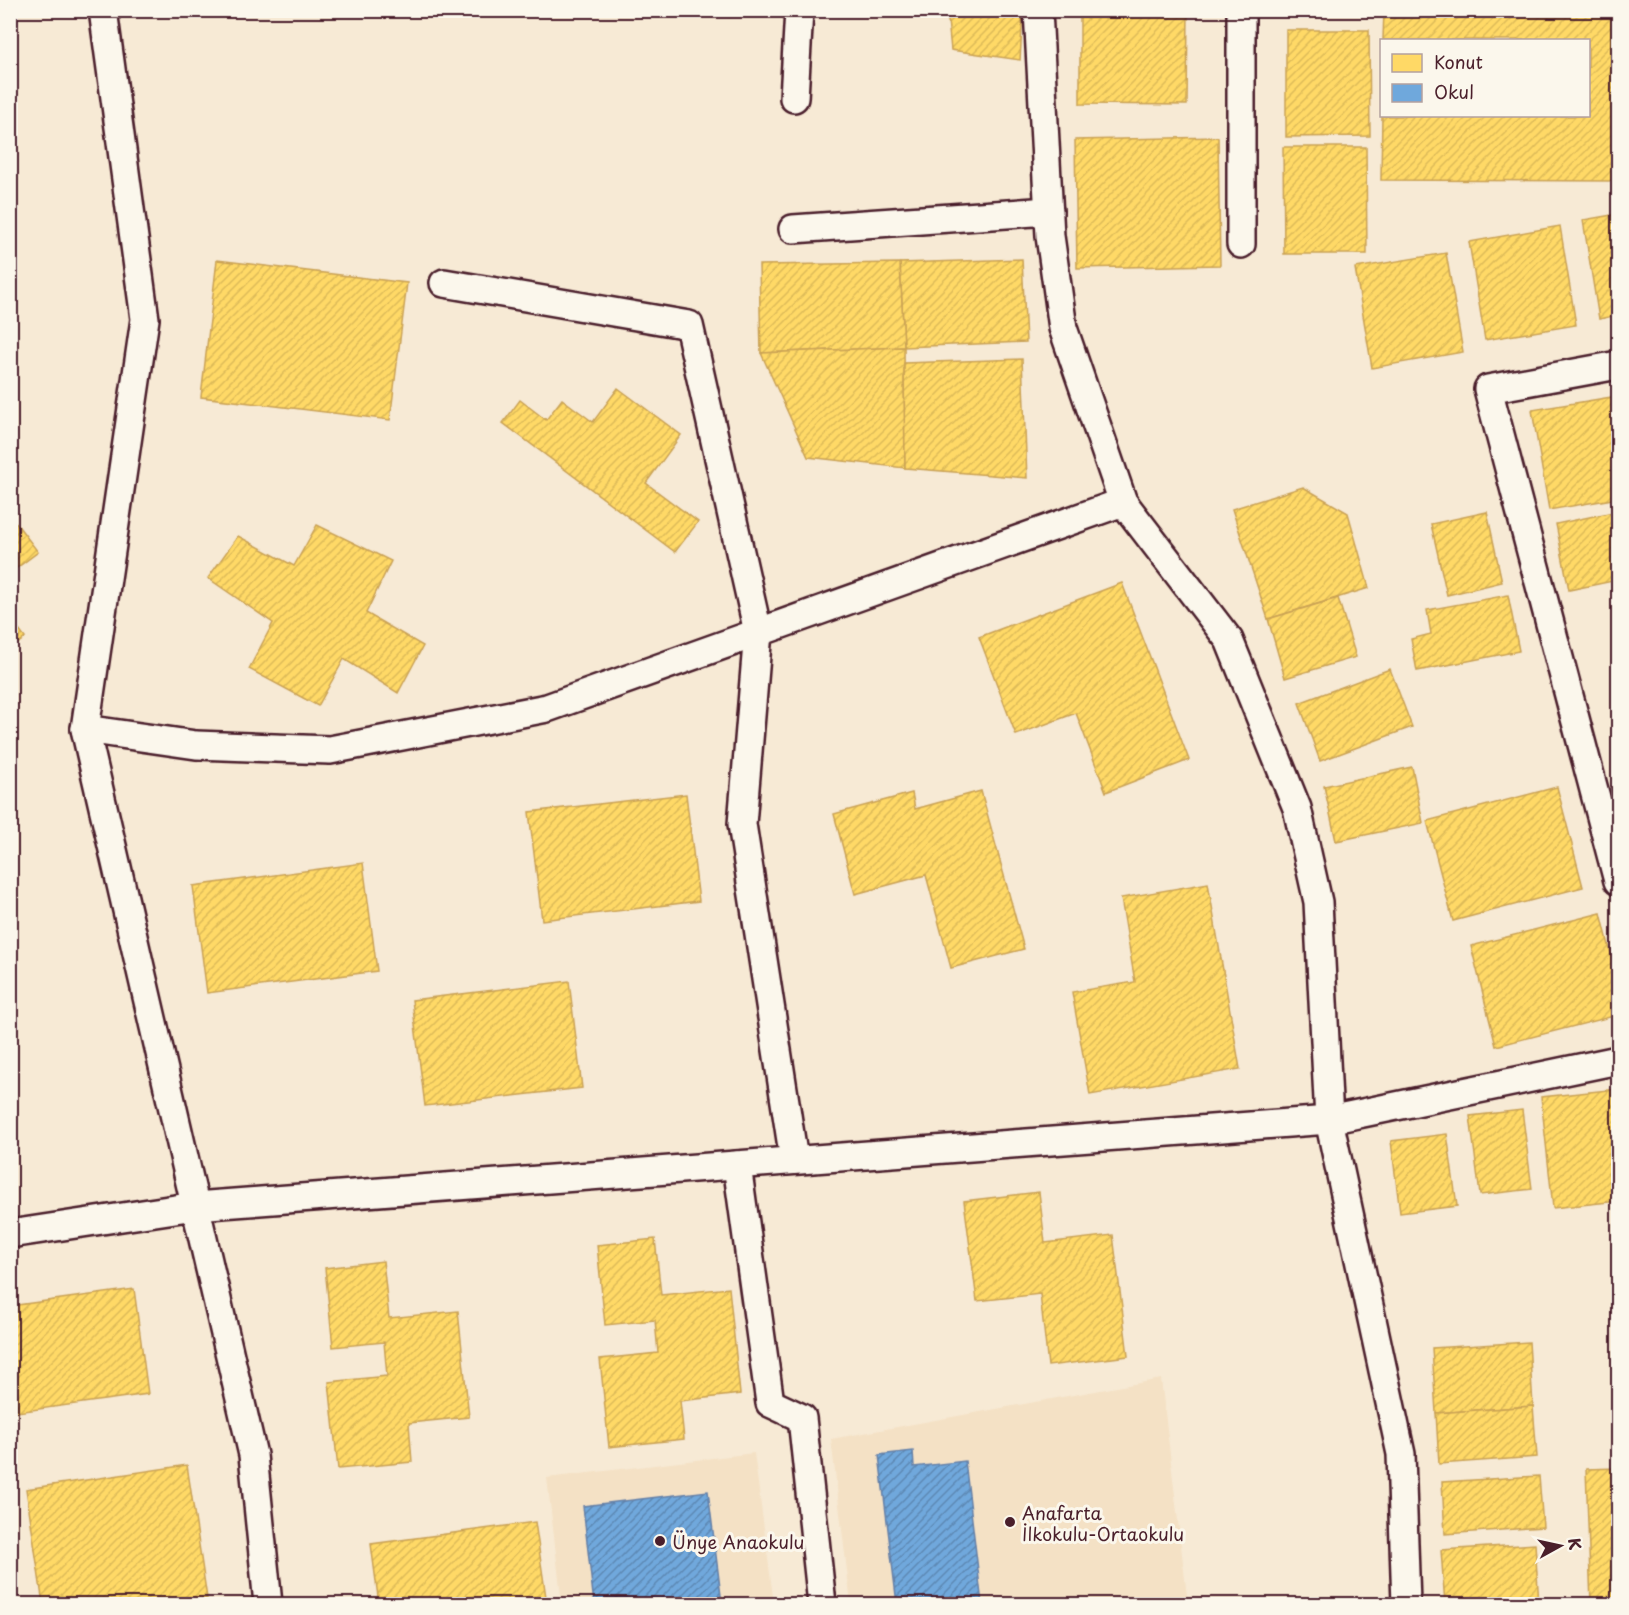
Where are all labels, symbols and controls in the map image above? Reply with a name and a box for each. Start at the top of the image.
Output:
legend [1380,39,1590,117]
text: Konut [1434,48,1483,75]
text: Okul [1434,78,1474,105]
place label: Anafarta İlkokulu-Ortaokulu [1022,1499,1184,1547]
marker: Anafarta İlkokulu-Ortaokulu [1003,1515,1017,1529]
north arrow [1530,1516,1590,1576]
place label: Ünye Anaokulu [672,1528,804,1555]
marker: Ünye Anaokulu [653,1534,667,1548]
text: K [1563,1536,1589,1552]

